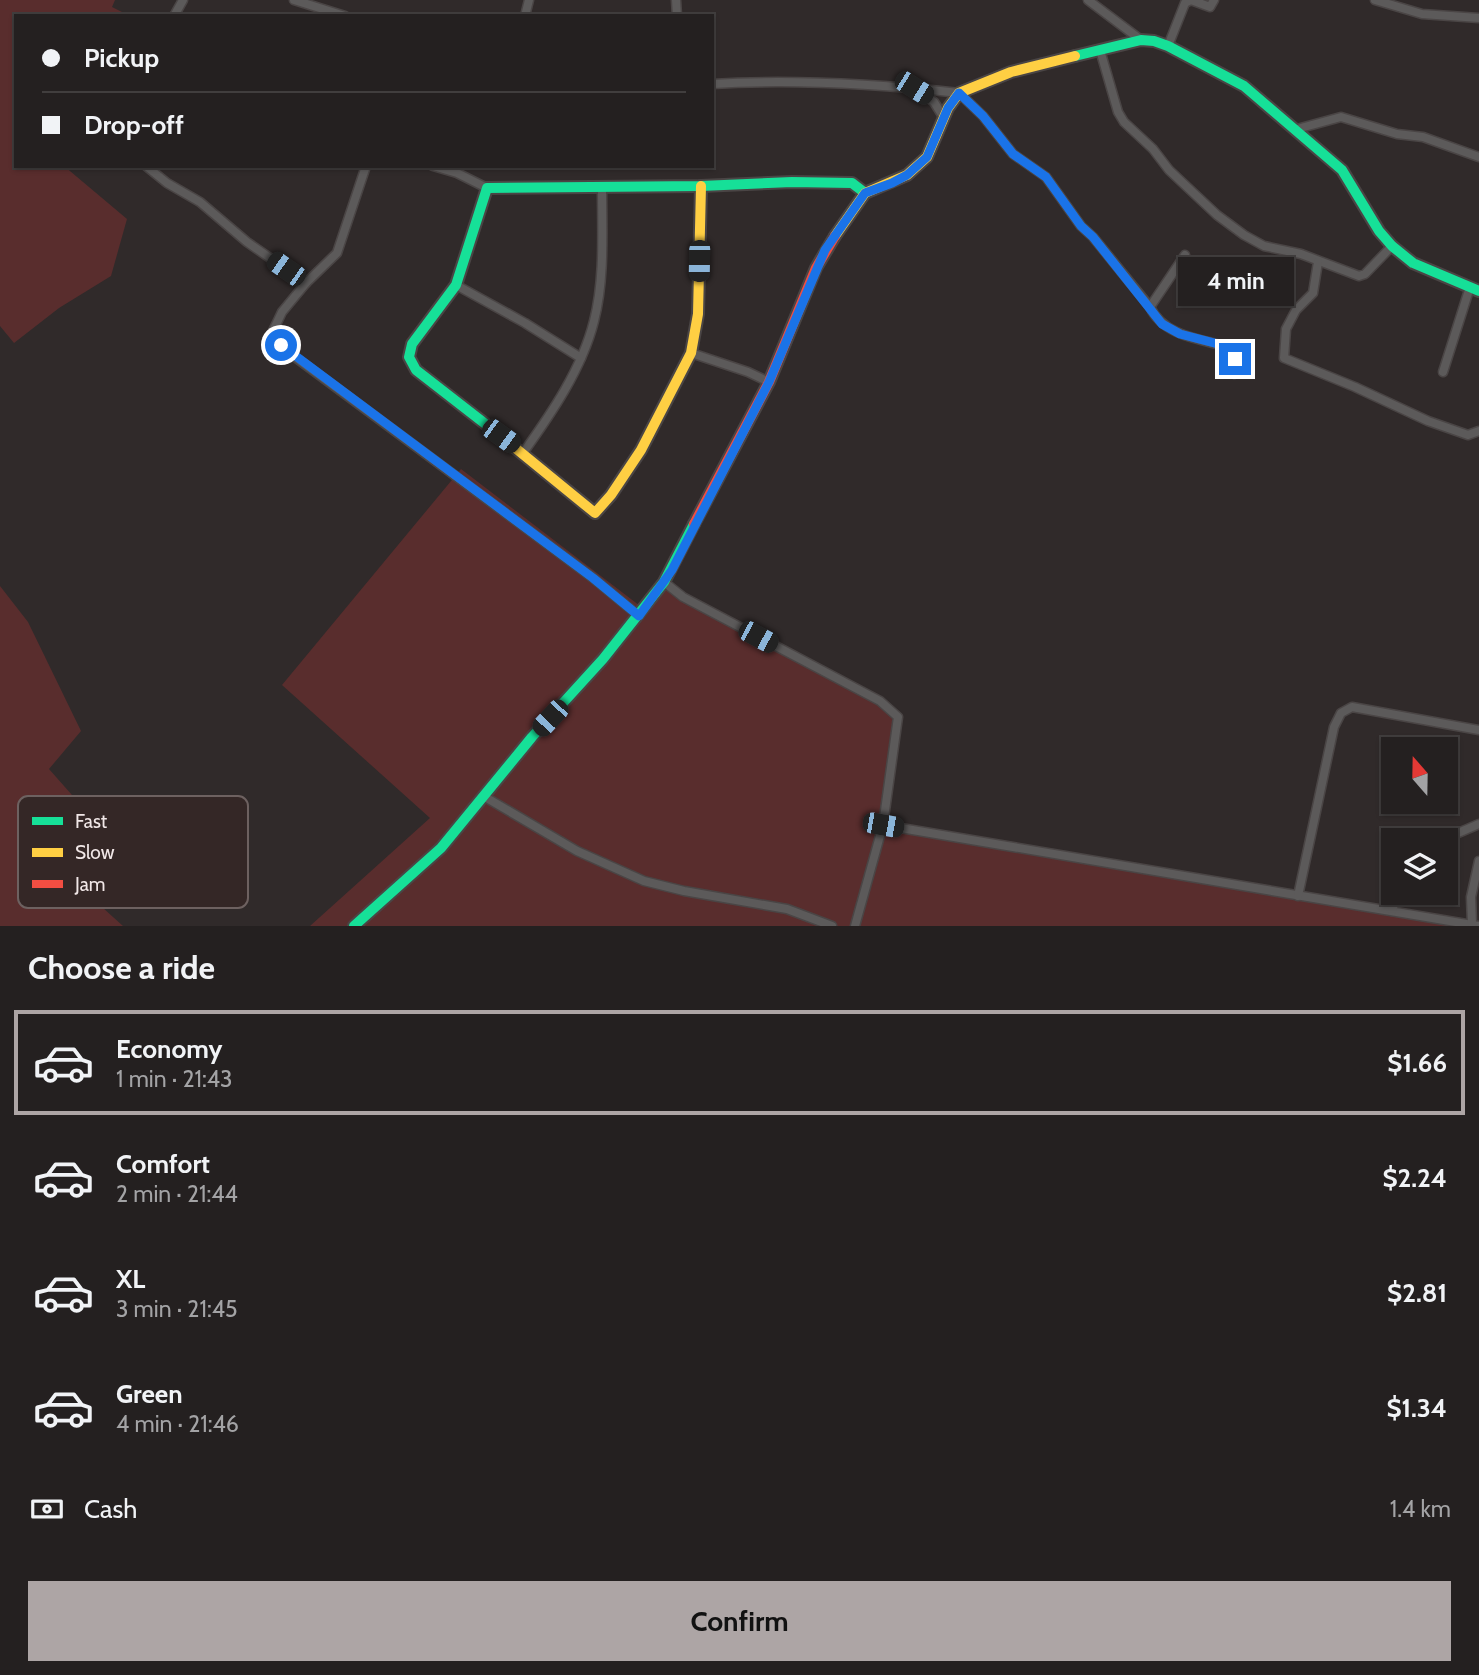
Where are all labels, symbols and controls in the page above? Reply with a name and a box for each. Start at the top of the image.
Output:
text: Pickup [84,42,159,74]
car [891,68,938,108]
text: Drop-off [84,109,184,141]
car [689,240,710,282]
car [263,248,310,290]
callout: 4 min [1177,258,1293,306]
text: 4 min [1207,267,1265,295]
route start [265,329,297,361]
route end [1219,343,1251,375]
car [478,415,525,457]
car [735,618,782,656]
car [528,695,573,741]
north arrow [1381,737,1458,814]
map controls [1381,737,1458,905]
legend [18,796,248,908]
text: Fast [75,810,108,833]
car [861,811,906,839]
button: layers [1381,828,1458,905]
text: Slow [75,841,115,864]
text: Jam [74,873,105,896]
text: Choose a ride [28,948,215,987]
icon: car [32,1031,95,1094]
text: Economy [116,1033,222,1065]
text: $1.66 [1387,1047,1447,1079]
text: 1 min · 21:43 [116,1065,232,1093]
icon: car [32,1146,95,1209]
text: Comfort [116,1148,210,1180]
text: $2.24 [1382,1162,1447,1194]
text: 2 min · 21:44 [116,1180,238,1208]
icon: car [32,1261,95,1324]
text: XL [116,1263,145,1295]
text: $2.81 [1387,1277,1447,1309]
text: 3 min · 21:45 [116,1295,237,1323]
icon: car [32,1376,95,1439]
text: Green [116,1378,183,1410]
text: $1.34 [1386,1392,1447,1424]
text: 4 min · 21:46 [116,1410,239,1438]
icon: cash [28,1490,66,1528]
text: Cash [84,1493,137,1525]
text: 1.4 km [1390,1495,1451,1523]
button: Confirm [28,1581,1451,1661]

